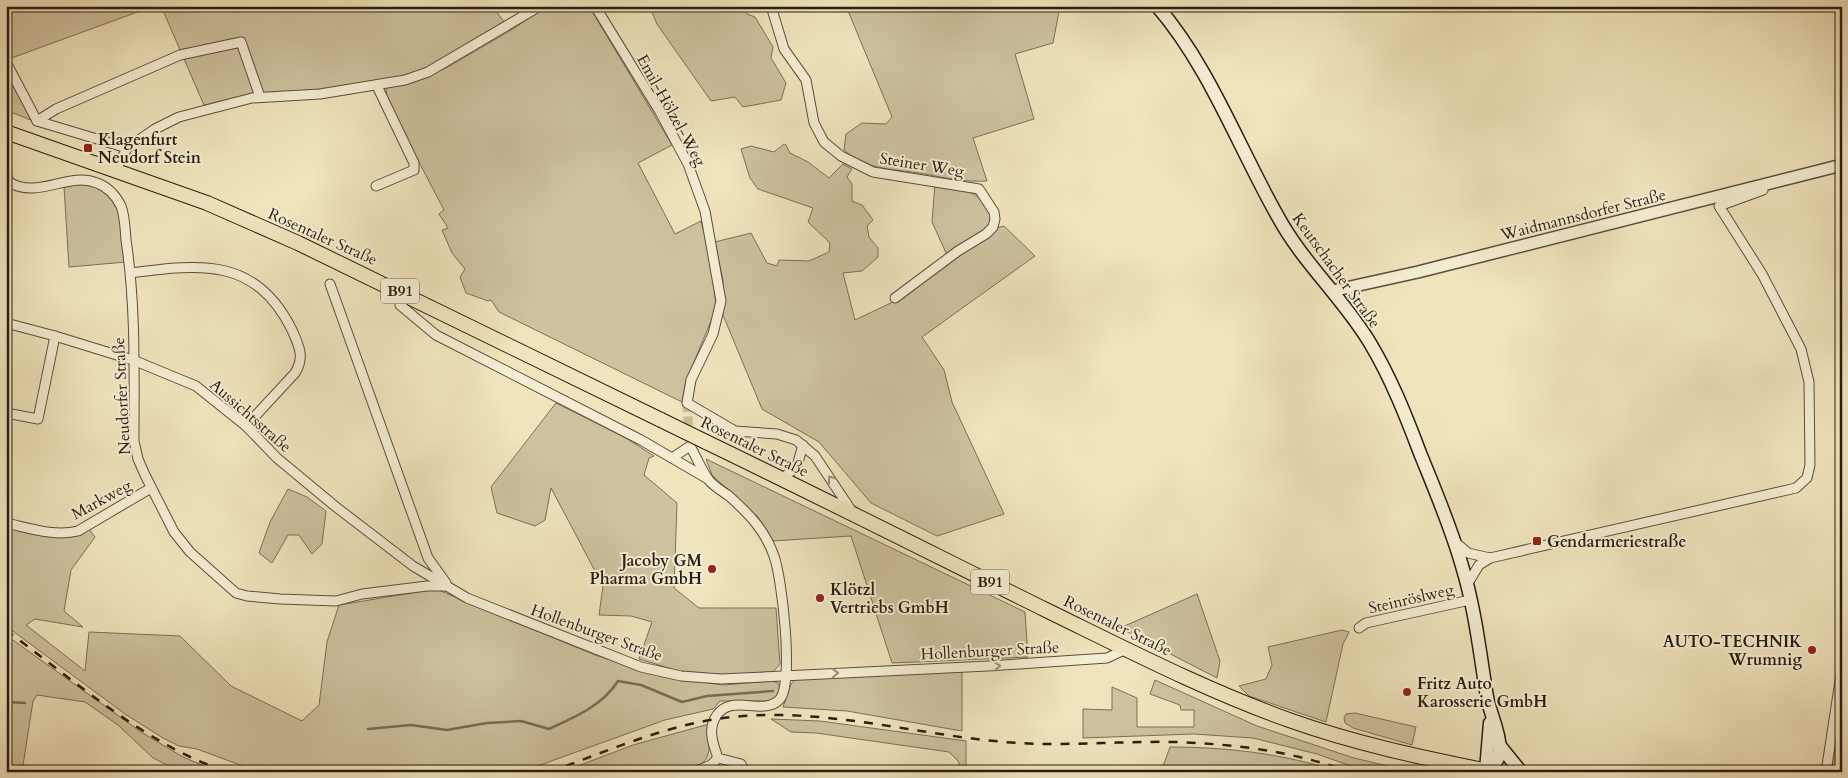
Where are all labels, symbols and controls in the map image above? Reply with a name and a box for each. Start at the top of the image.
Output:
street label: Emil-Hölzel-Weg [631,51,711,170]
place label: Klagenfurt Neudorf Stein [98,129,202,169]
marker: Klagenfurt Neudorf Stein [82,142,94,154]
street label: Steiner Weg [878,147,966,183]
street label: Waidmannsdorfer Straße [1497,184,1668,246]
street label: Rosentaler Straße [264,203,381,271]
street label: Keutschacher Straße [1287,209,1385,333]
road number: B91 [381,278,419,304]
street label: Neudorfer Straße [108,337,136,455]
street label: Aussichtsstraße [205,374,296,457]
street label: Rosentaler Straße [697,411,812,483]
street label: Markweg [68,474,135,525]
one-way arrow [828,475,837,485]
place label: Gendarmeriestraße [1547,531,1686,553]
marker: Gendarmeriestraße [1531,535,1543,547]
place label: Jacoby GM Pharma GmbH [590,550,702,590]
marker: Jacoby GM Pharma GmbH [706,563,718,575]
road number: B91 [971,570,1009,594]
street label: Steinröslweg [1366,578,1456,619]
place label: Klötzl Vertriebs GmbH [830,579,949,619]
street label: Rosentaler Straße [1060,590,1175,662]
marker: Klötzl Vertriebs GmbH [814,592,826,604]
street label: Hollenburger Straße [528,599,666,667]
place label: AUTO-TECHNIK Wrumnig [1663,631,1802,671]
street label: Hollenburger Straße [920,636,1060,666]
marker: AUTO-TECHNIK Wrumnig [1806,644,1818,656]
one-way arrow [994,660,1002,671]
one-way arrow [831,667,839,678]
place label: Fritz Auto Karosserie GmbH [1417,673,1547,713]
marker: Fritz Auto Karosserie GmbH [1401,686,1413,698]

